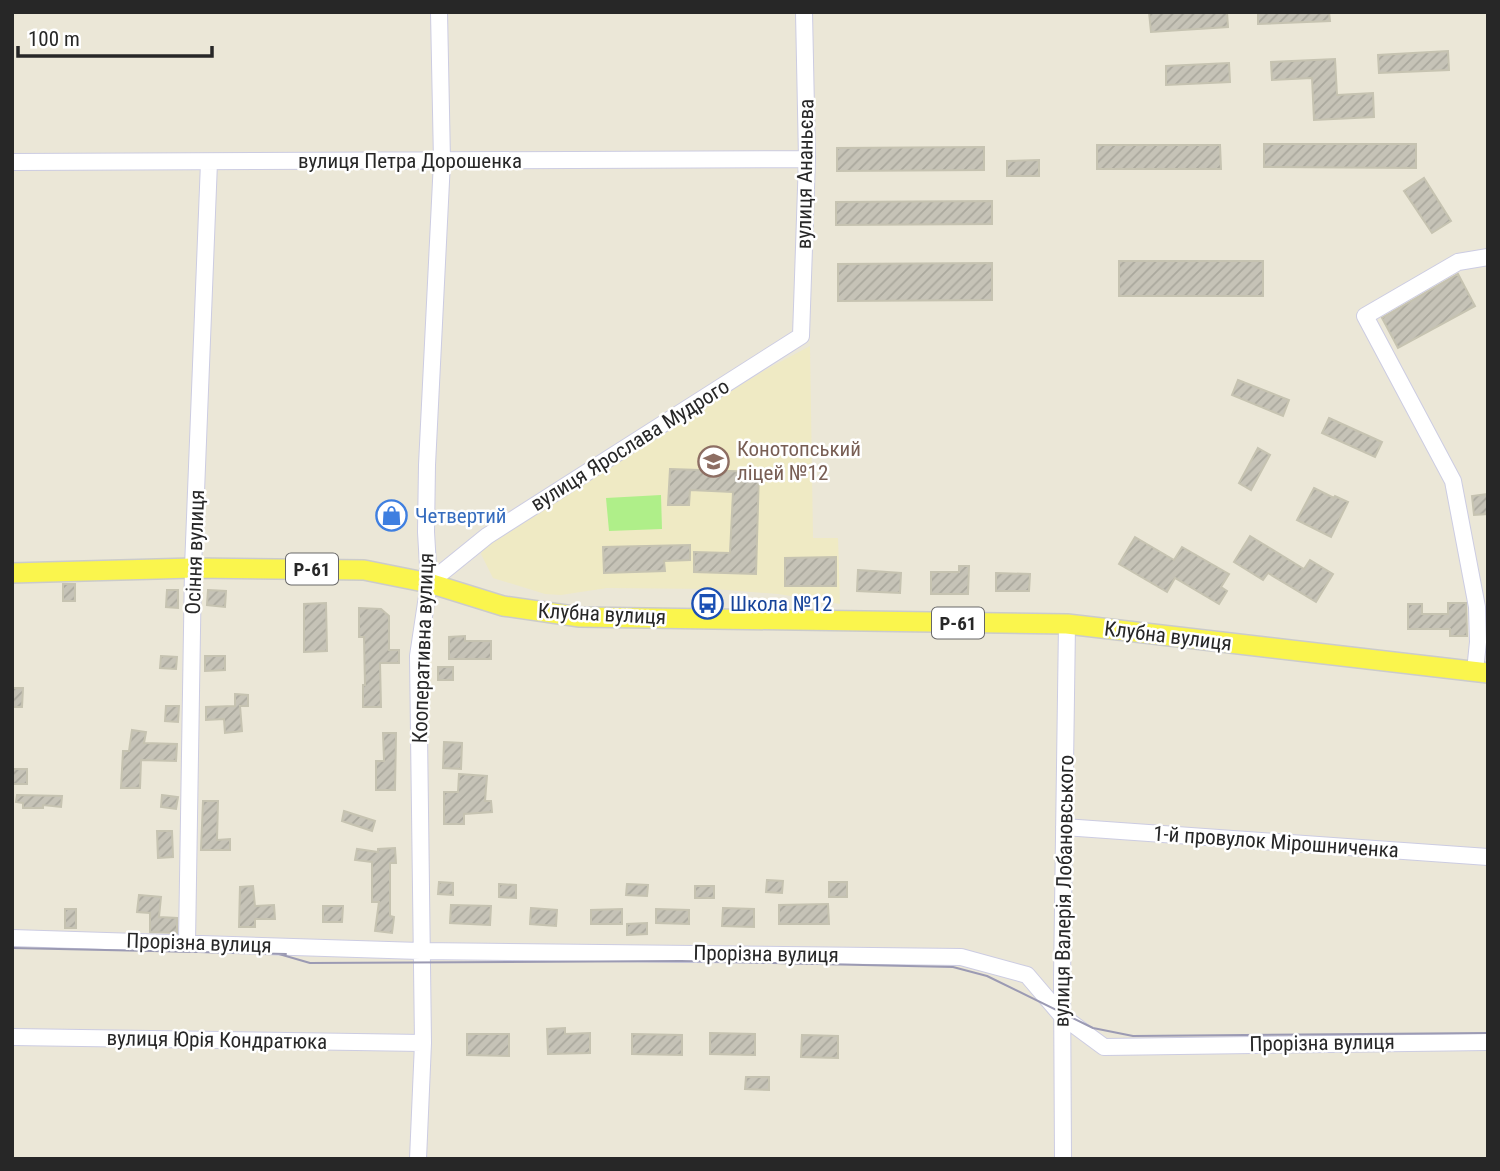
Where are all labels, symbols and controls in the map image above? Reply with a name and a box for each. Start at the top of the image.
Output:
scale bar [18,14,212,58]
text: 100 m [28,27,80,51]
street label: вулиця Ананьєва [792,99,818,249]
street label: вулиця Петра Дорошенка [298,149,522,173]
street label: вулиця Ярослава Мудрого [526,374,734,516]
place label: Конотопський ліцей №12 [737,437,861,485]
school or university icon: Конотопський ліцей №12 [697,444,731,478]
street label: Осіння вулиця [181,489,209,615]
shop icon: Четвертий [375,499,409,533]
place label: Четвертий [415,504,507,528]
street label: Кооперативна вулиця [408,552,438,744]
road number: Р-61 [286,554,338,584]
bus stop icon: Школа №12 [690,587,724,621]
place label: Школа №12 [730,592,832,616]
street label: Клубна вулиця [537,599,667,629]
road number: Р-61 [932,608,984,638]
street label: Клубна вулиця [1103,616,1233,656]
street label: вулиця Валерія Лобановського [1050,755,1078,1027]
street label: 1-й провулок Мірошниченка [1152,821,1400,863]
street label: Прорізна вулиця [126,928,272,958]
street label: Прорізна вулиця [693,941,839,967]
street label: вулиця Юрія Кондратюка [106,1026,328,1054]
street label: Прорізна вулиця [1249,1030,1395,1056]

